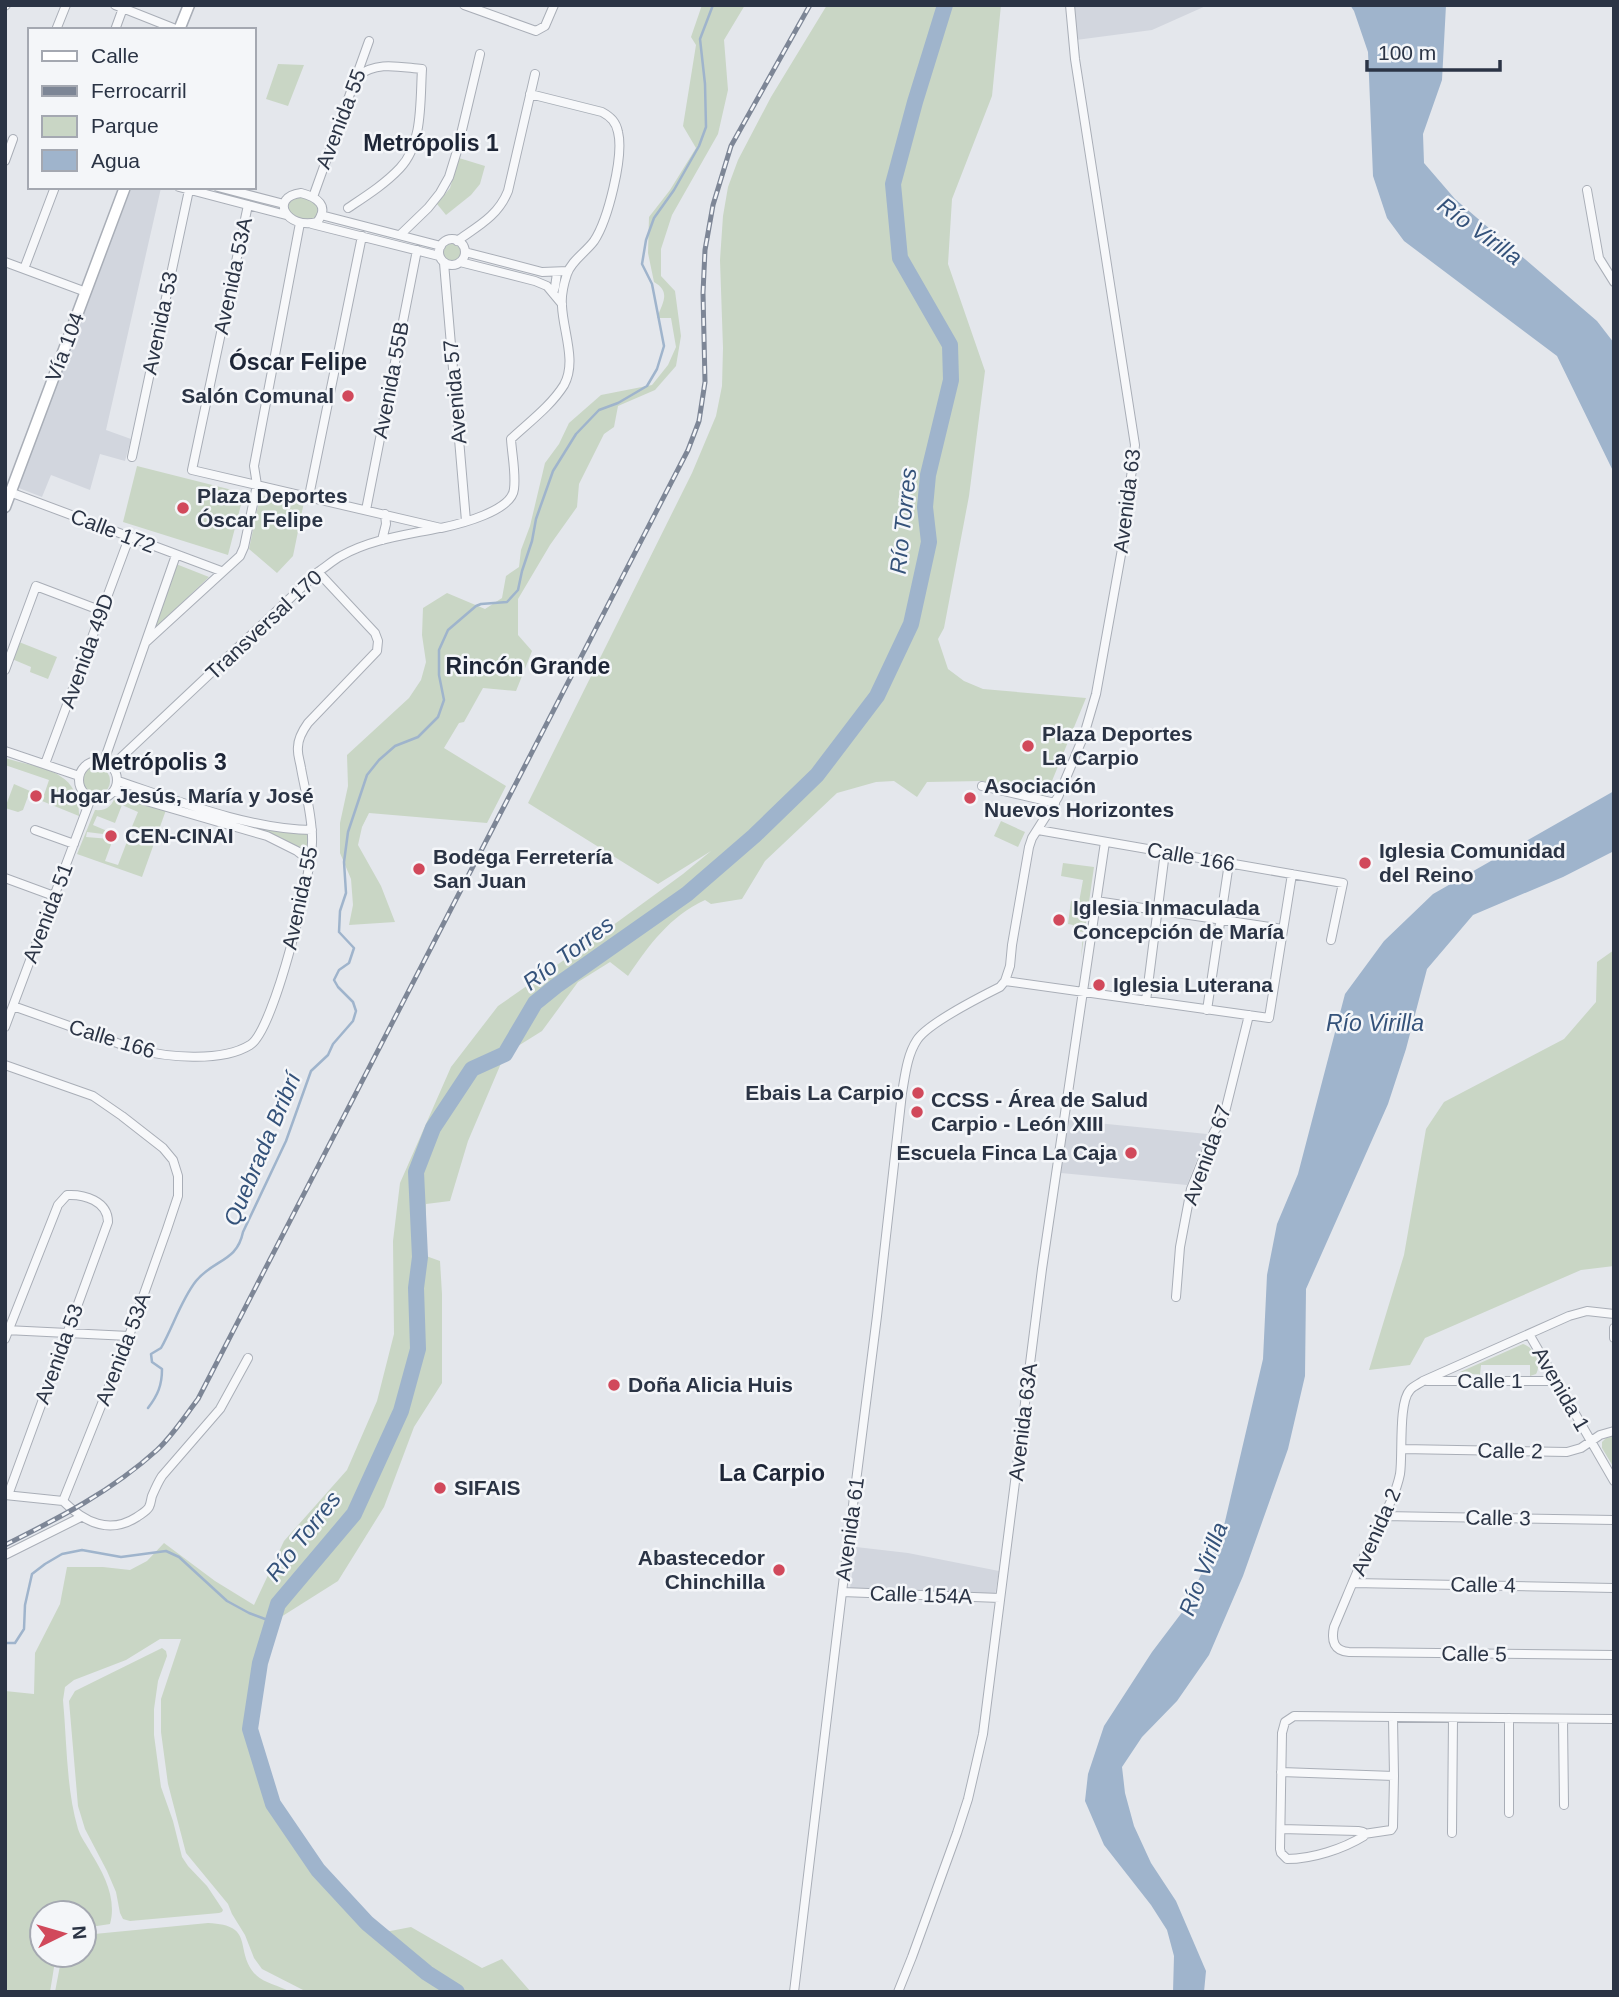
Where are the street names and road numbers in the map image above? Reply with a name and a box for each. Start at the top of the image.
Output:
street label: Avenida 55 [311,66,370,172]
street label: Avenida 53A [209,215,256,336]
street label: Avenida 53 [137,269,182,376]
street label: Vía 104 [41,309,88,385]
street label: Avenida 55B [368,319,413,440]
street label: Avenida 57 [438,339,471,445]
street label: Avenida 63 [1109,448,1144,554]
street label: Calle 172 [68,504,159,557]
street label: Transversal 170 [201,565,326,684]
street label: Avenida 49D [55,591,118,711]
street label: Calle 166 [1145,837,1237,876]
street label: Avenida 55 [277,844,322,951]
street label: Avenida 51 [18,860,77,966]
street label: Calle 166 [66,1015,158,1062]
street label: Avenida 67 [1178,1102,1235,1208]
street label: Avenida 53A [91,1289,155,1408]
street label: Avenida 53 [30,1301,87,1407]
street label: Avenida 1 [1528,1343,1595,1435]
street label: Avenida 63A [1004,1362,1041,1482]
street label: Calle 1 [1457,1369,1523,1392]
street label: Calle 2 [1477,1438,1543,1463]
street label: Avenida 61 [831,1475,868,1582]
street label: Avenida 2 [1346,1485,1405,1579]
street label: Calle 3 [1465,1505,1531,1530]
street label: Calle 4 [1450,1572,1516,1597]
street label: Calle 154A [869,1581,973,1608]
street label: Calle 5 [1441,1641,1507,1666]

